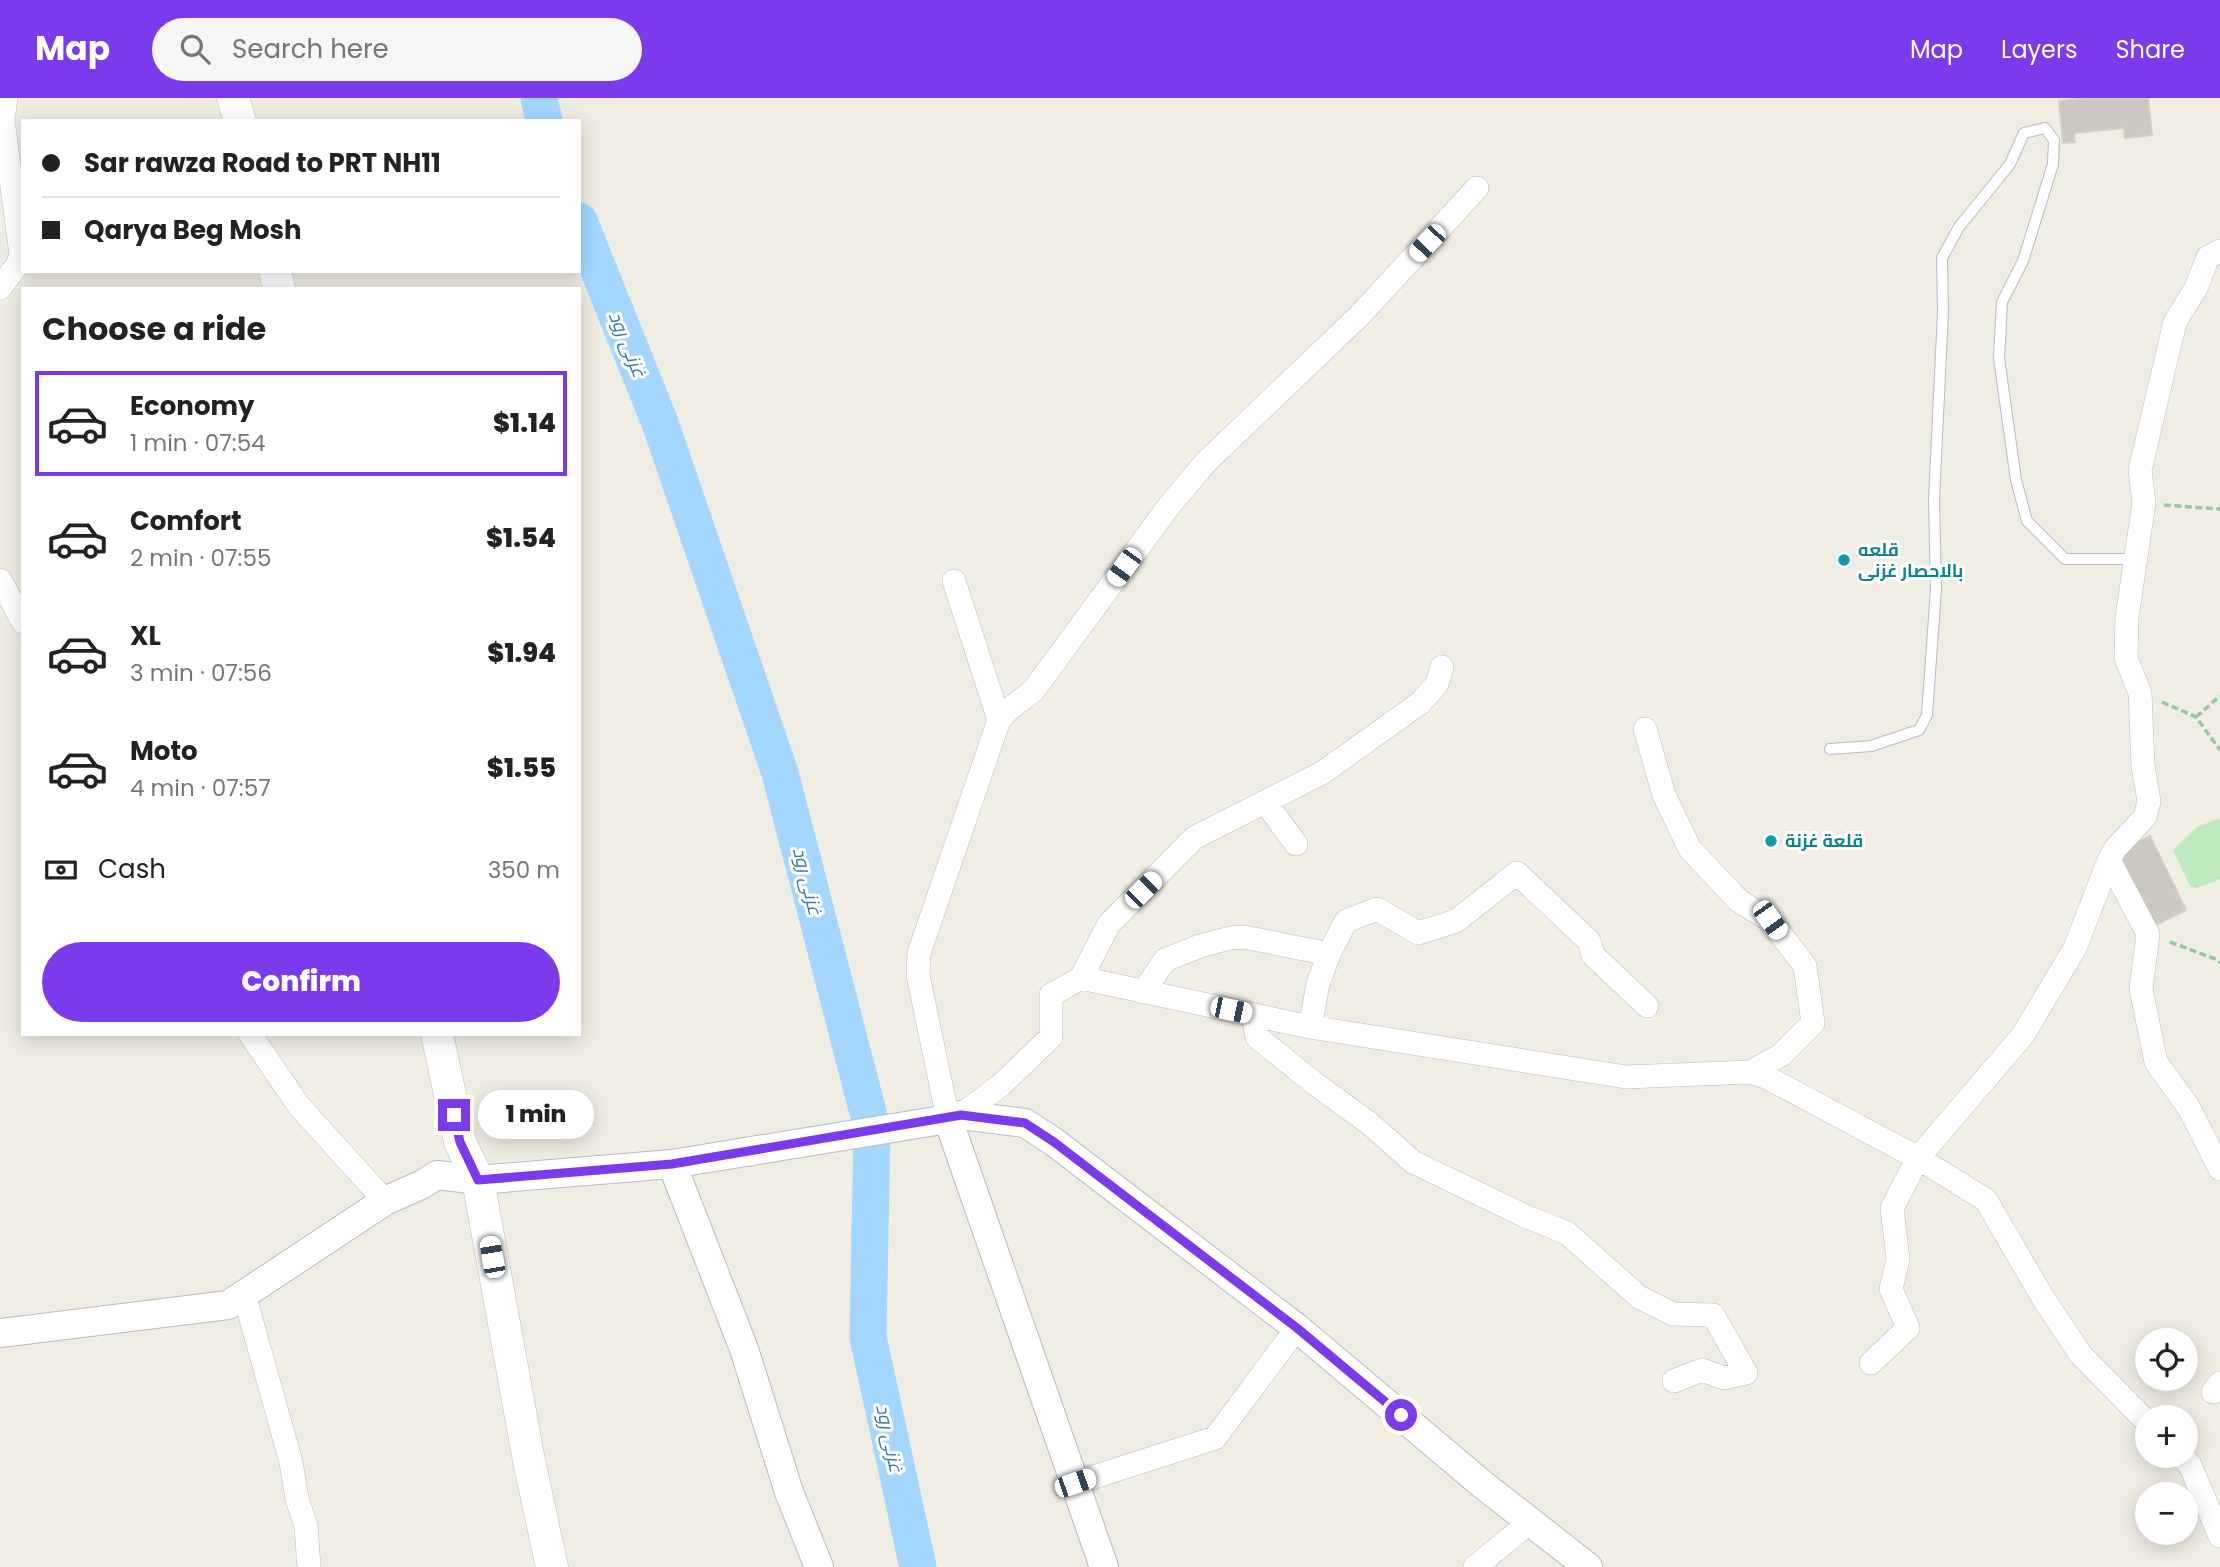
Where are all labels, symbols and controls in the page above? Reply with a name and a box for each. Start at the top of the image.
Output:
search box [152,18,642,81]
text: Map [35,25,110,72]
icon: search [176,30,214,68]
text: Search here [232,31,389,67]
text: Map [1910,33,1963,66]
text: Layers [2001,33,2077,66]
text: Share [2115,33,2185,66]
text: Sar rawza Road to PRT NH11 [84,145,441,181]
text: Qarya Beg Mosh [84,212,302,248]
car [1405,220,1450,266]
text: Choose a ride [42,306,266,351]
water label: غزنی رود [602,307,653,382]
text: Economy [130,388,254,424]
icon: car [46,392,109,455]
text: $1.14 [493,405,556,441]
text: 1 min · 07:54 [130,427,266,459]
text: Comfort [130,503,242,539]
icon: car [46,507,109,570]
text: $1.54 [486,520,556,556]
place label: قلعه بالاحصار غزنی [1858,537,1963,583]
text: 2 min · 07:55 [130,542,271,574]
car [1104,544,1145,590]
marker: قلعه بالاحصار غزنی [1836,552,1852,568]
text: XL [130,618,161,654]
icon: car [46,622,109,685]
text: $1.94 [487,635,556,671]
text: 3 min · 07:56 [130,657,272,689]
text: Moto [130,733,198,769]
icon: car [46,737,109,800]
text: $1.55 [487,750,556,786]
text: 4 min · 07:57 [130,772,271,804]
place label: قلعة غزنة [1785,828,1863,853]
marker: قلعة غزنة [1763,833,1779,849]
water label: غزنی رود [786,844,829,919]
icon: cash [42,851,80,889]
text: Cash [98,851,166,887]
text: 350 m [488,854,560,886]
car [1121,868,1166,912]
car [1750,897,1791,943]
button: Confirm [42,942,560,1022]
car [1209,995,1254,1025]
callout: 1 min [478,1090,594,1140]
text: 1 min [506,1098,566,1130]
route end [438,1099,470,1131]
car [479,1234,506,1280]
map controls [2135,1328,2198,1545]
button: locate [2135,1328,2198,1391]
route start [1385,1399,1417,1431]
water label: غزنی رود [869,1402,910,1475]
button: + [2135,1405,2198,1468]
car [1052,1466,1099,1500]
button: − [2135,1482,2198,1545]

